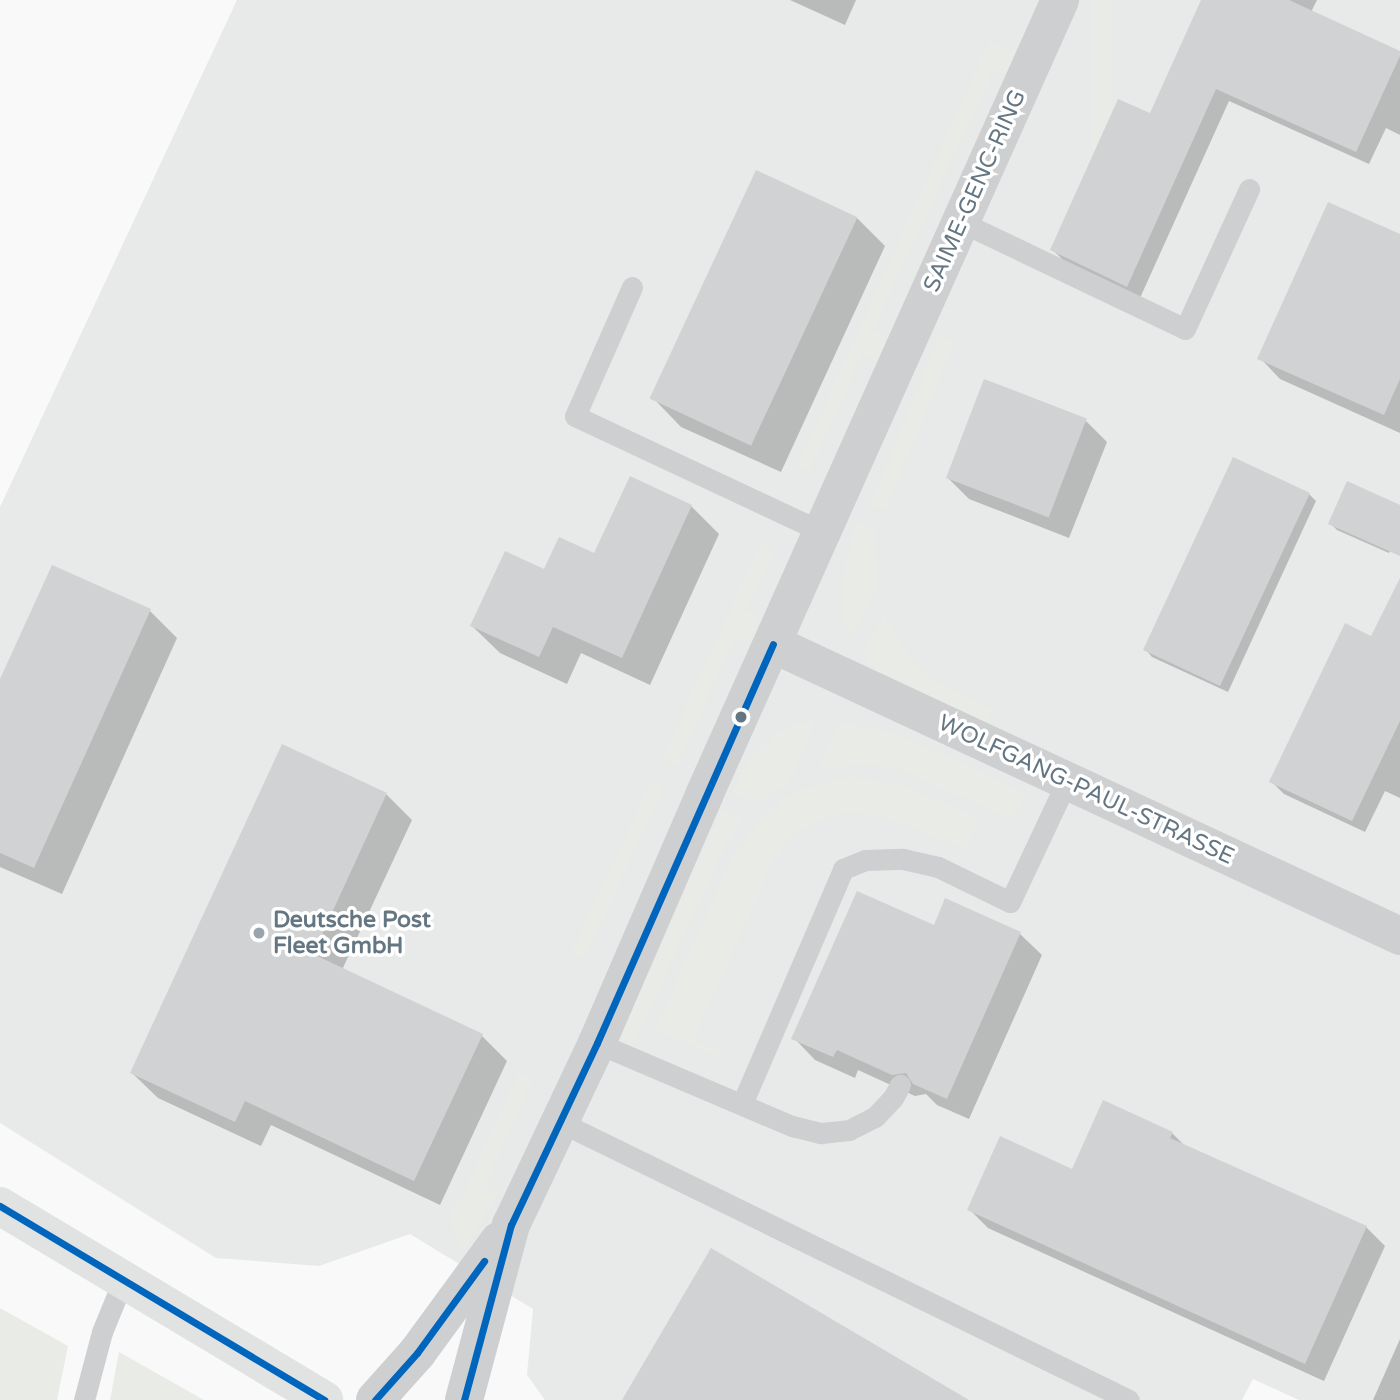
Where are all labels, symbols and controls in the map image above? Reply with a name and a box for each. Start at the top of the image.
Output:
street label: SAIME-GENC-RING [918,86,1032,296]
street label: WOLFGANG-PAUL-STRASSE [934,709,1238,871]
unlabelled marker [734,710,748,724]
place label: Deutsche Post Fleet GmbH [273,906,431,960]
marker: Deutsche Post Fleet GmbH [251,925,267,941]

